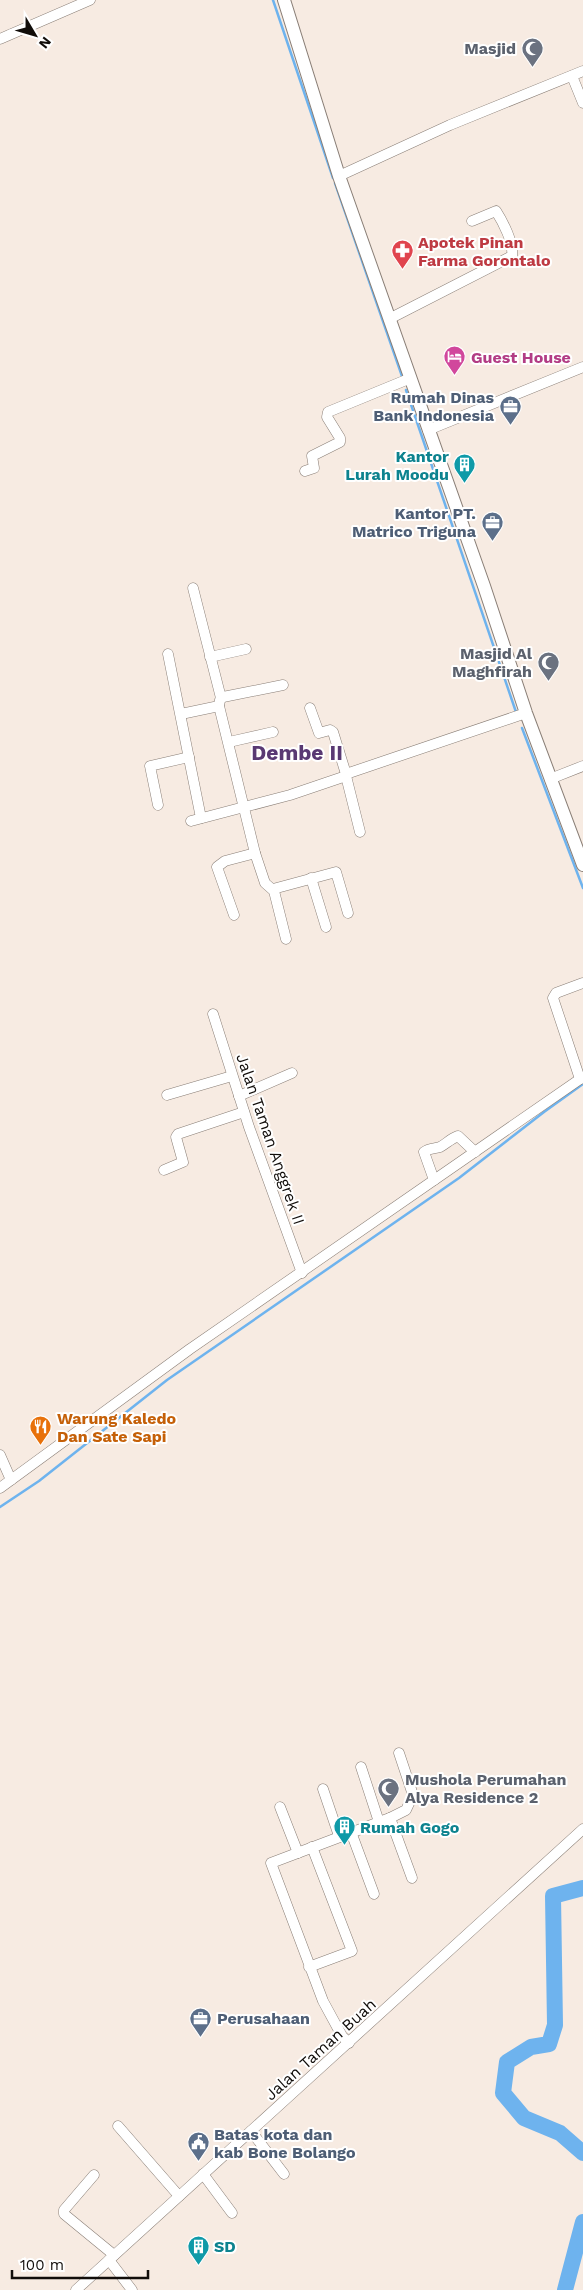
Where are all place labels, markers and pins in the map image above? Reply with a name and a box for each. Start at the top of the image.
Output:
mosque icon: Masjid [520,36,544,67]
place label: Masjid [464,39,516,58]
place label: Apotek Pinan Farma Gorontalo [418,233,551,270]
pharmacy icon: Apotek Pinan Farma Gorontalo [390,239,414,270]
hotel icon: Guest House [443,345,467,376]
place label: Guest House [471,348,571,367]
place label: Rumah Dinas Bank Indonesia [373,388,495,425]
office icon: Rumah Dinas Bank Indonesia [498,394,522,425]
place label: Kantor Lurah Moodu [345,447,449,484]
building icon: Kantor Lurah Moodu [453,453,477,484]
place label: Kantor PT. Matrico Triguna [352,504,477,541]
office icon: Kantor PT. Matrico Triguna [480,510,504,541]
place label: Masjid Al Maghfirah [452,644,533,681]
mosque icon: Masjid Al Maghfirah [536,650,560,681]
place label: Warung Kaledo Dan Sate Sapi [57,1409,177,1446]
restaurant icon: Warung Kaledo Dan Sate Sapi [29,1415,53,1446]
place label: Mushola Perumahan Alya Residence 2 [405,1770,566,1807]
mosque icon: Mushola Perumahan Alya Residence 2 [377,1776,401,1807]
building icon: Rumah Gogo [332,1815,356,1846]
place label: Rumah Gogo [360,1818,460,1837]
office icon: Perusahaan [189,2006,213,2037]
place label: Perusahaan [217,2009,310,2028]
place label: Batas kota dan kab Bone Bolango [214,2125,356,2162]
public building icon: Batas kota dan kab Bone Bolango [186,2131,210,2162]
building icon: SD [186,2234,210,2265]
place label: SD [214,2237,236,2256]

